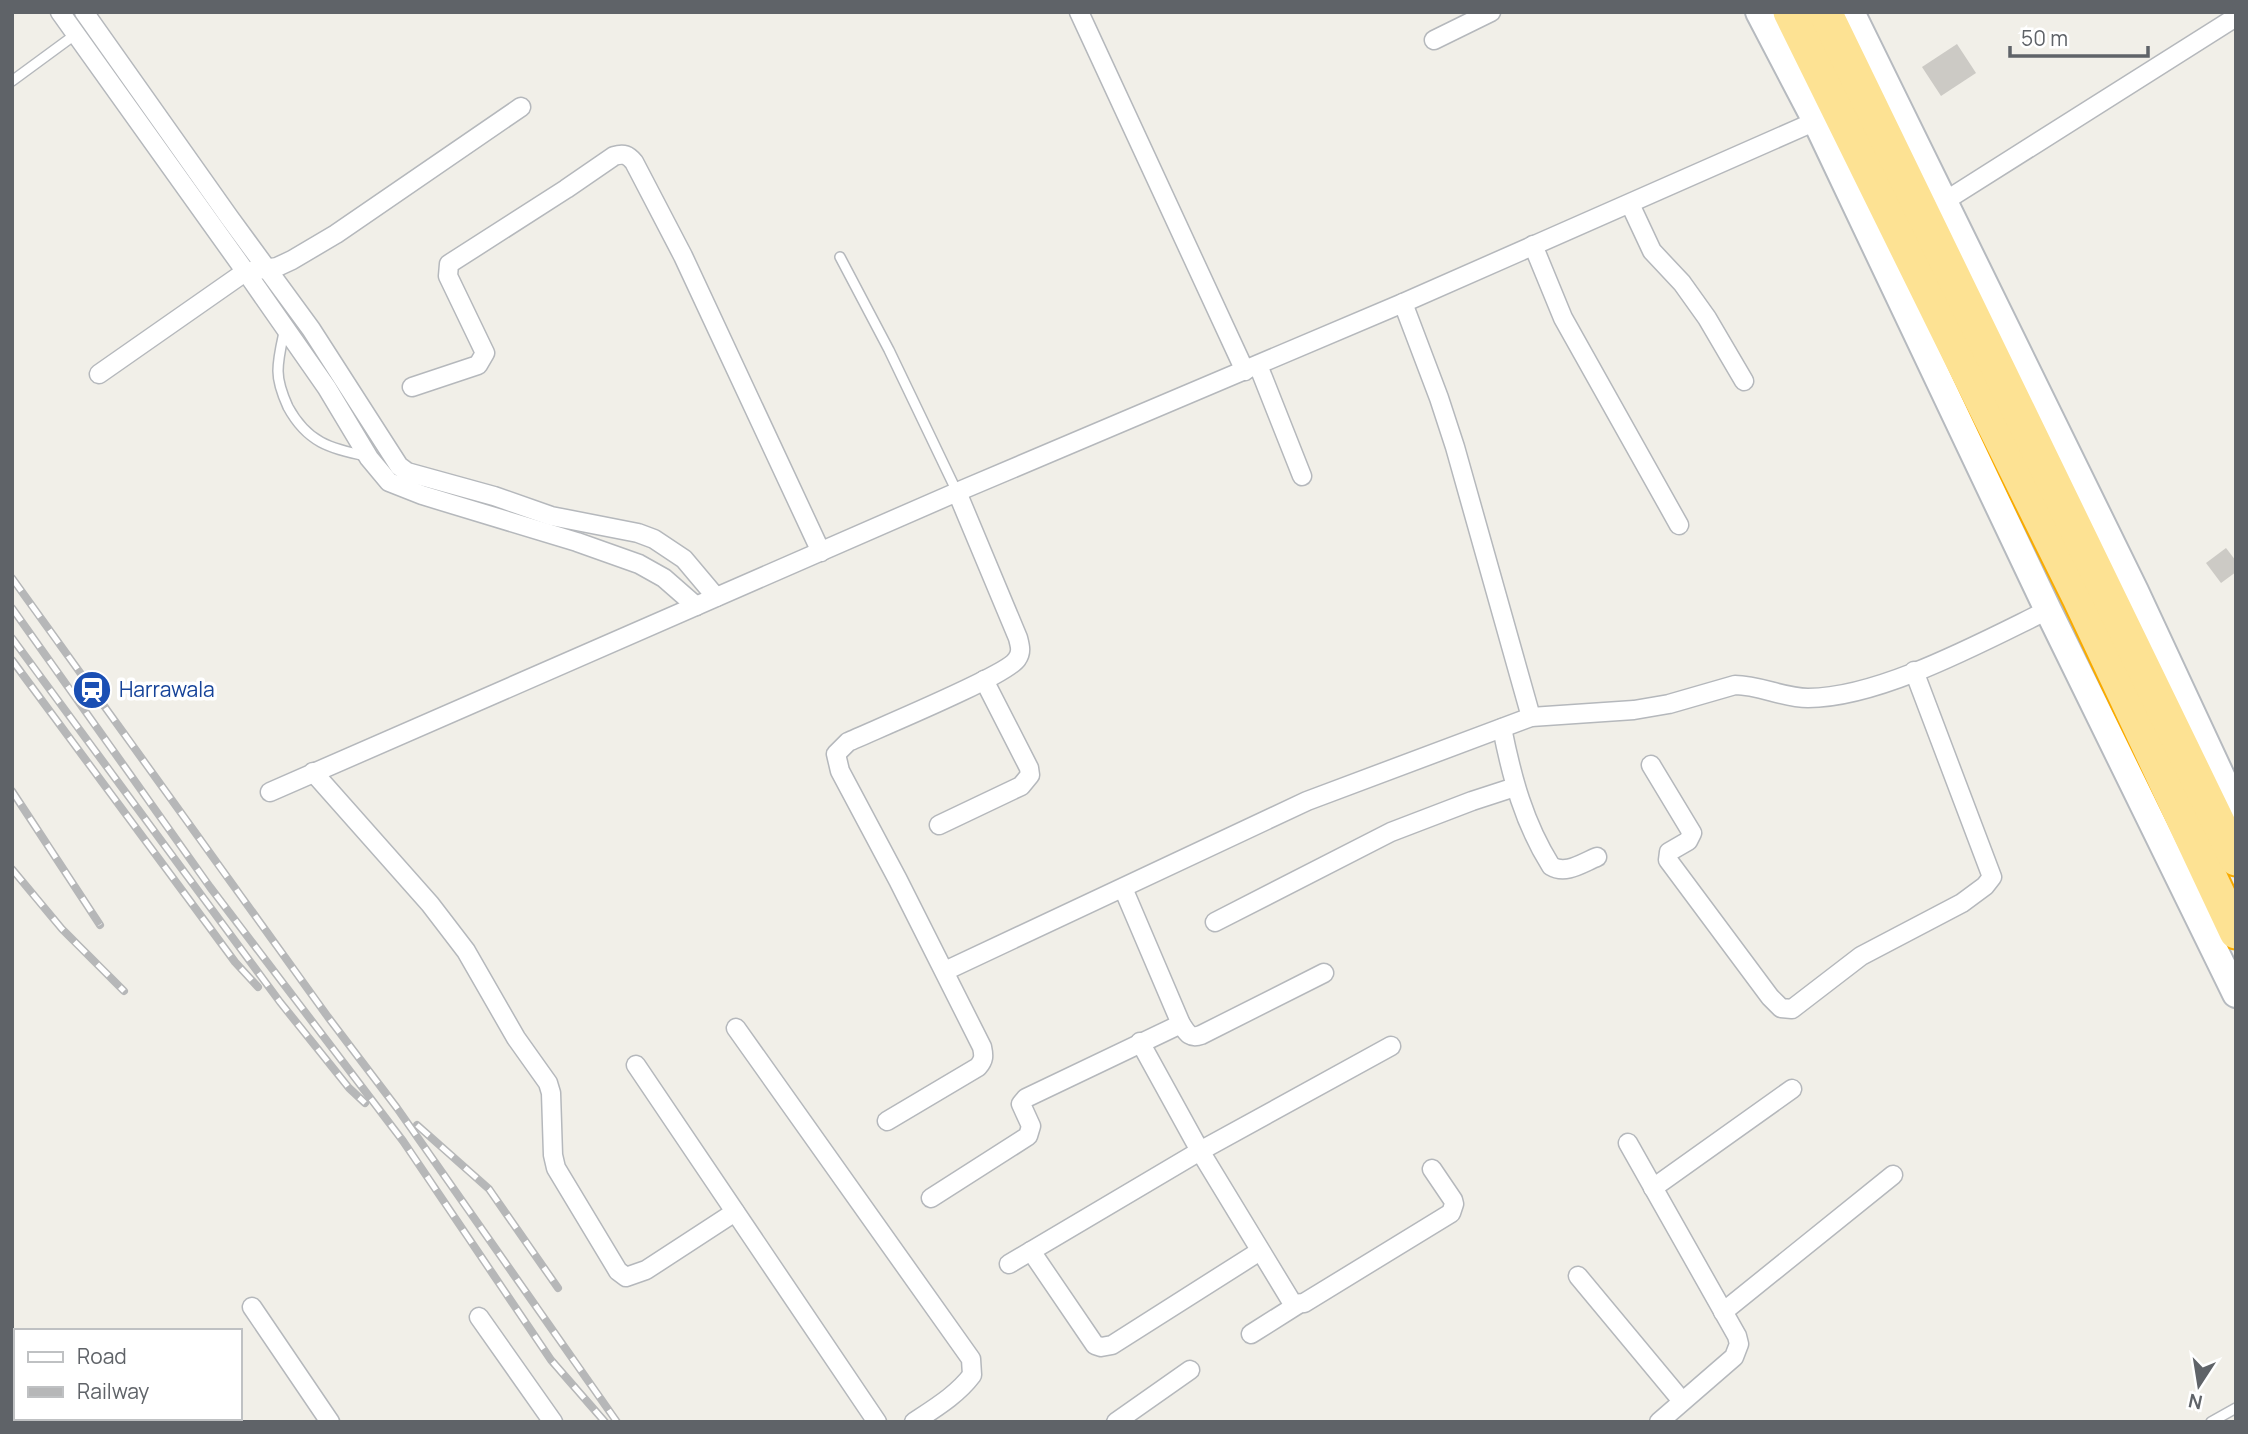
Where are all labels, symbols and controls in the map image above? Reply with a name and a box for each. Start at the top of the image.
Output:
scale bar [2010,14,2148,58]
text: 50 m [2021,24,2068,52]
station icon: Harrawala [71,669,113,711]
place label: Harrawala [119,675,215,703]
legend [14,1329,242,1420]
text: Road [77,1342,127,1370]
north arrow [2164,1350,2234,1420]
text: Railway [77,1377,149,1405]
text: N [2186,1387,2205,1416]

